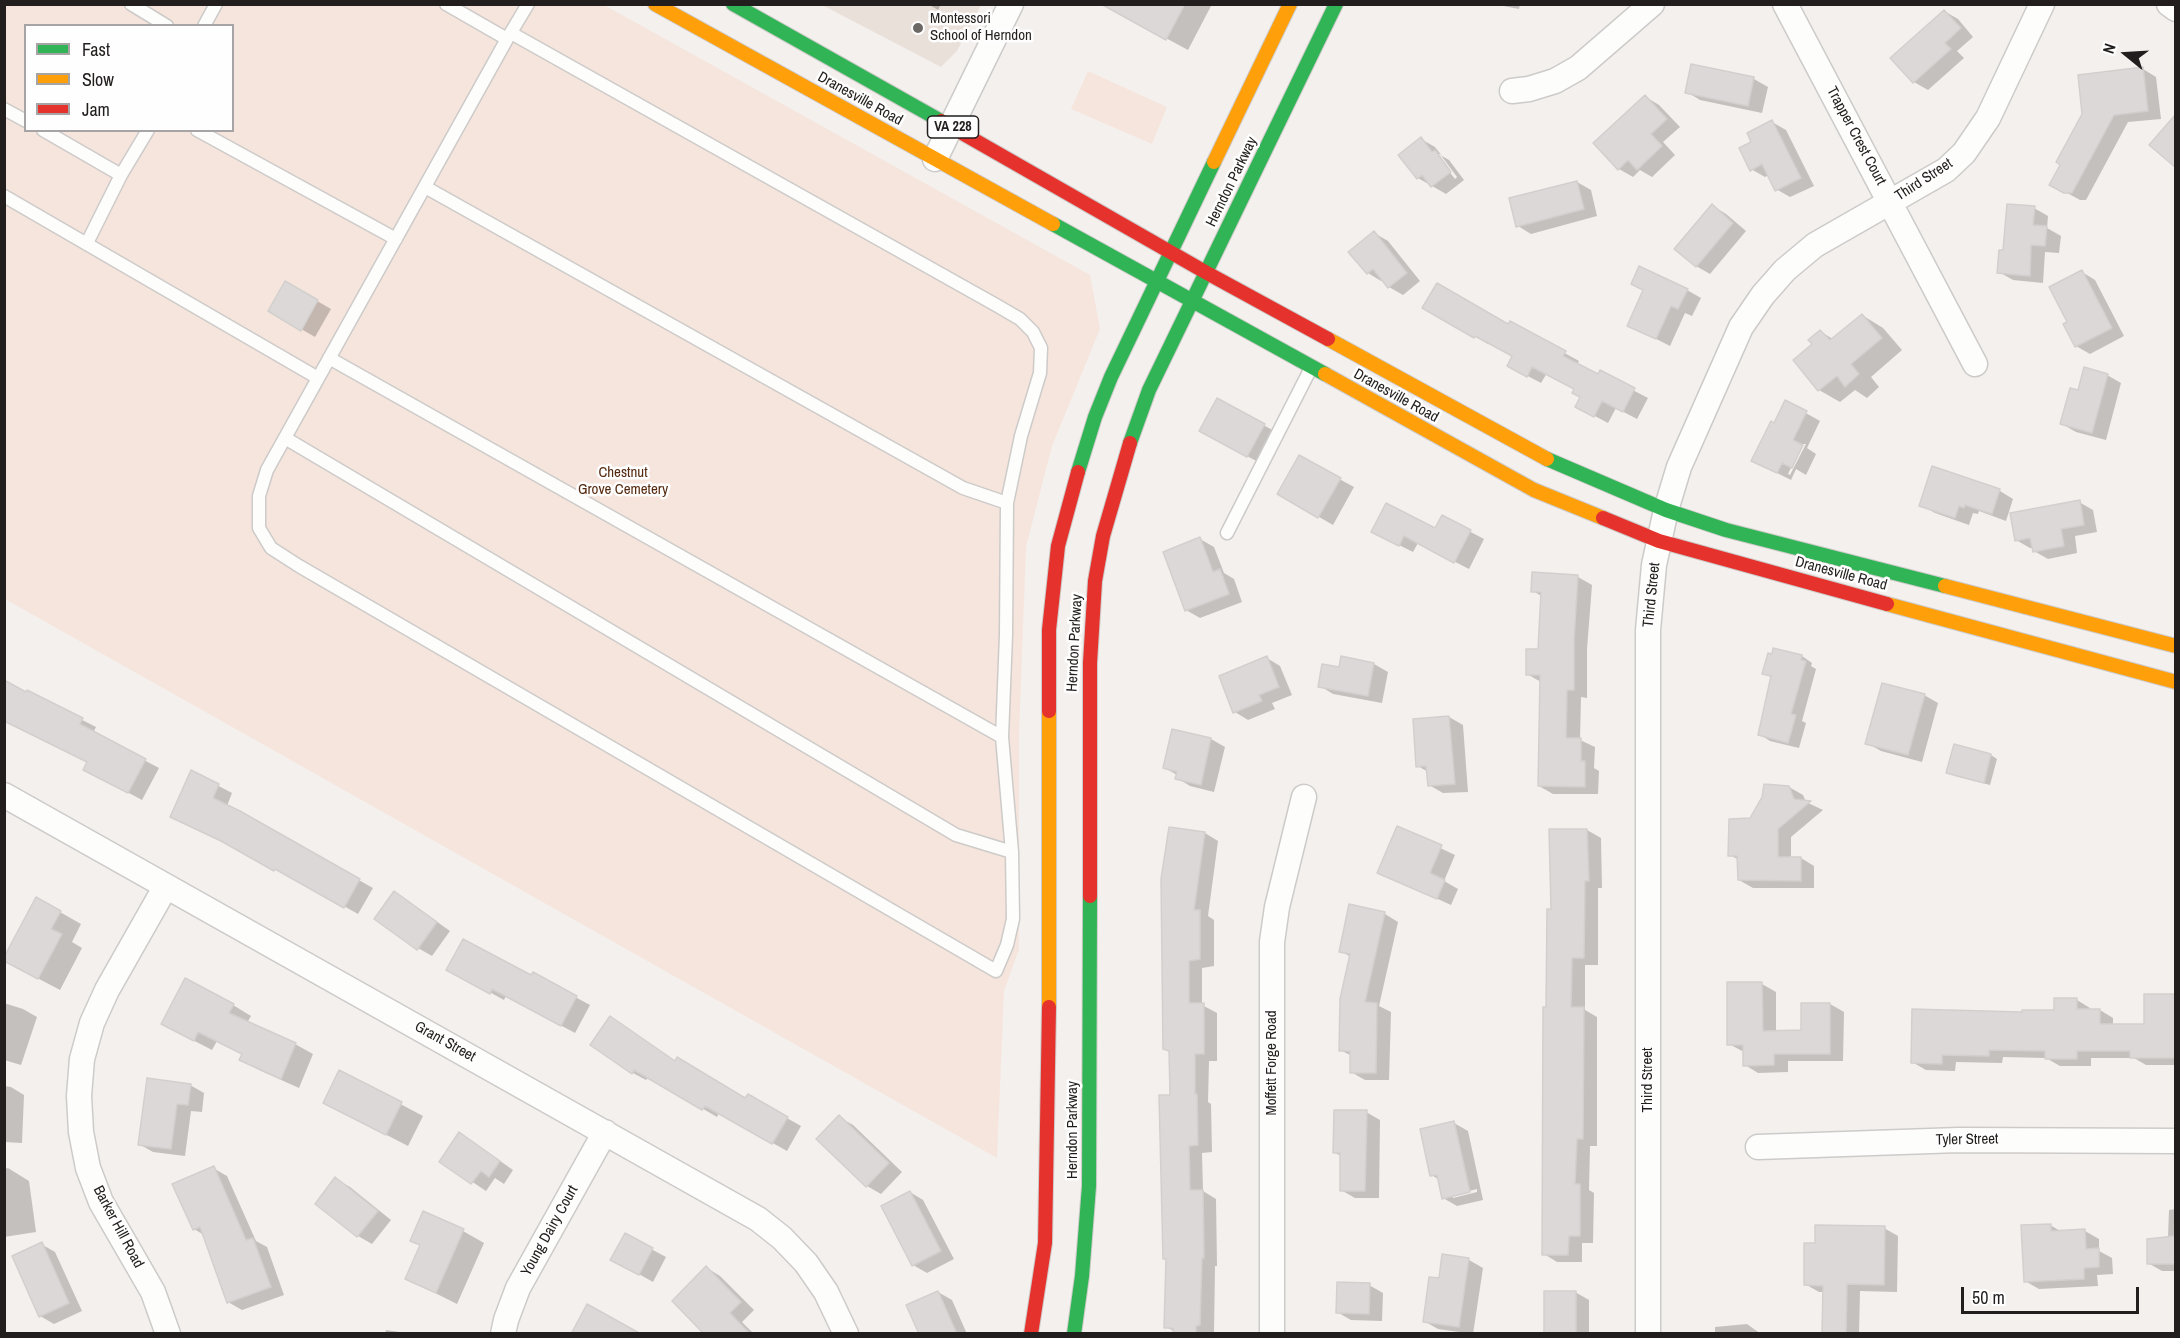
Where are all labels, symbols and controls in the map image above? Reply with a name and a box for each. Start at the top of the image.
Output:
place label: Montessori School of Herndon [930,10,1032,45]
marker: Montessori School of Herndon [911,21,925,35]
legend [24,24,234,132]
north arrow [2096,24,2156,84]
text: Fast [82,37,110,62]
text: N [2097,41,2121,56]
text: Slow [82,67,114,92]
street label: Dranesville Road [814,68,906,130]
street label: Trapper Crest Court [1822,84,1890,188]
text: Jam [82,97,110,122]
road number: VA 228 [928,116,978,138]
street label: Herndon Parkway [1202,134,1262,230]
street label: Third Street [1892,155,1956,205]
street label: Dranesville Road [1350,365,1442,427]
park label: Chestnut Grove Cemetery [578,464,668,499]
street label: Dranesville Road [1793,553,1889,595]
street label: Third Street [1640,562,1664,628]
street label: Herndon Parkway [1063,594,1087,692]
street label: Moffett Forge Road [1263,1010,1281,1116]
street label: Grant Street [411,1018,479,1066]
street label: Third Street [1639,1048,1657,1112]
street label: Herndon Parkway [1064,1081,1082,1179]
street label: Tyler Street [1935,1130,1999,1150]
street label: Barker Hill Road [89,1183,147,1271]
street label: Young Dairy Court [518,1183,582,1279]
scale bar [1964,1275,2142,1313]
text: 50 m [1972,1285,2005,1310]

